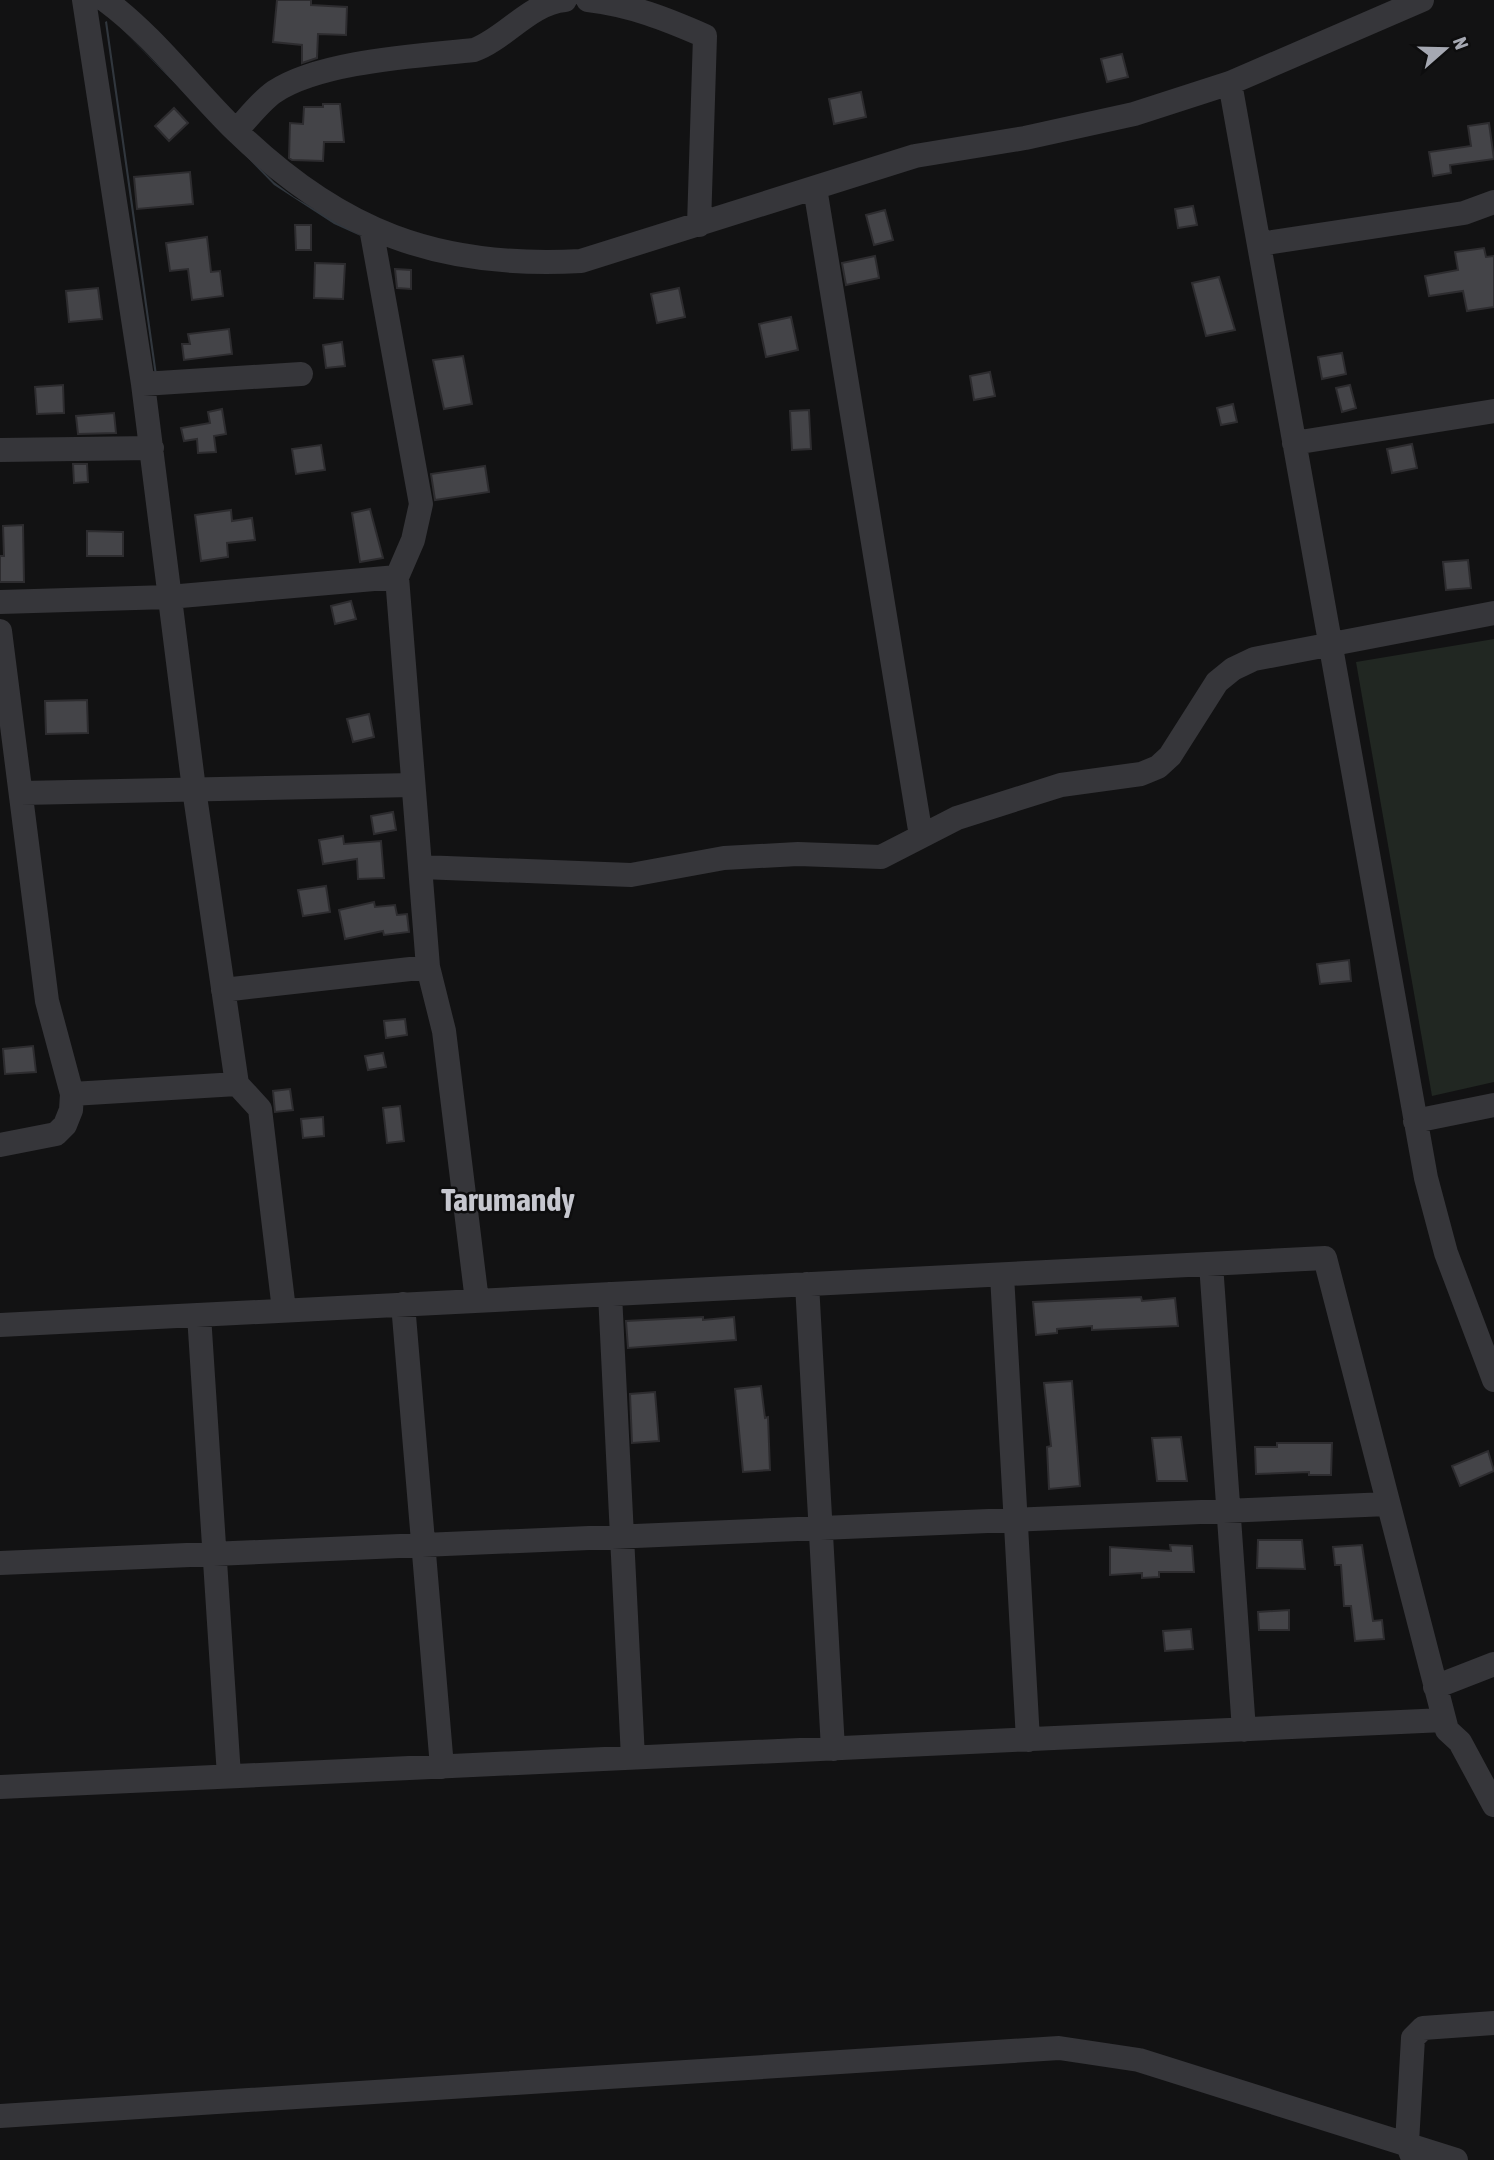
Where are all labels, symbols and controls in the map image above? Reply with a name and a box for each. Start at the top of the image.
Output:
north arrow [1410,14,1480,84]
text: N [1449,34,1473,52]
district label: Tarumandy [441,1181,575,1218]

